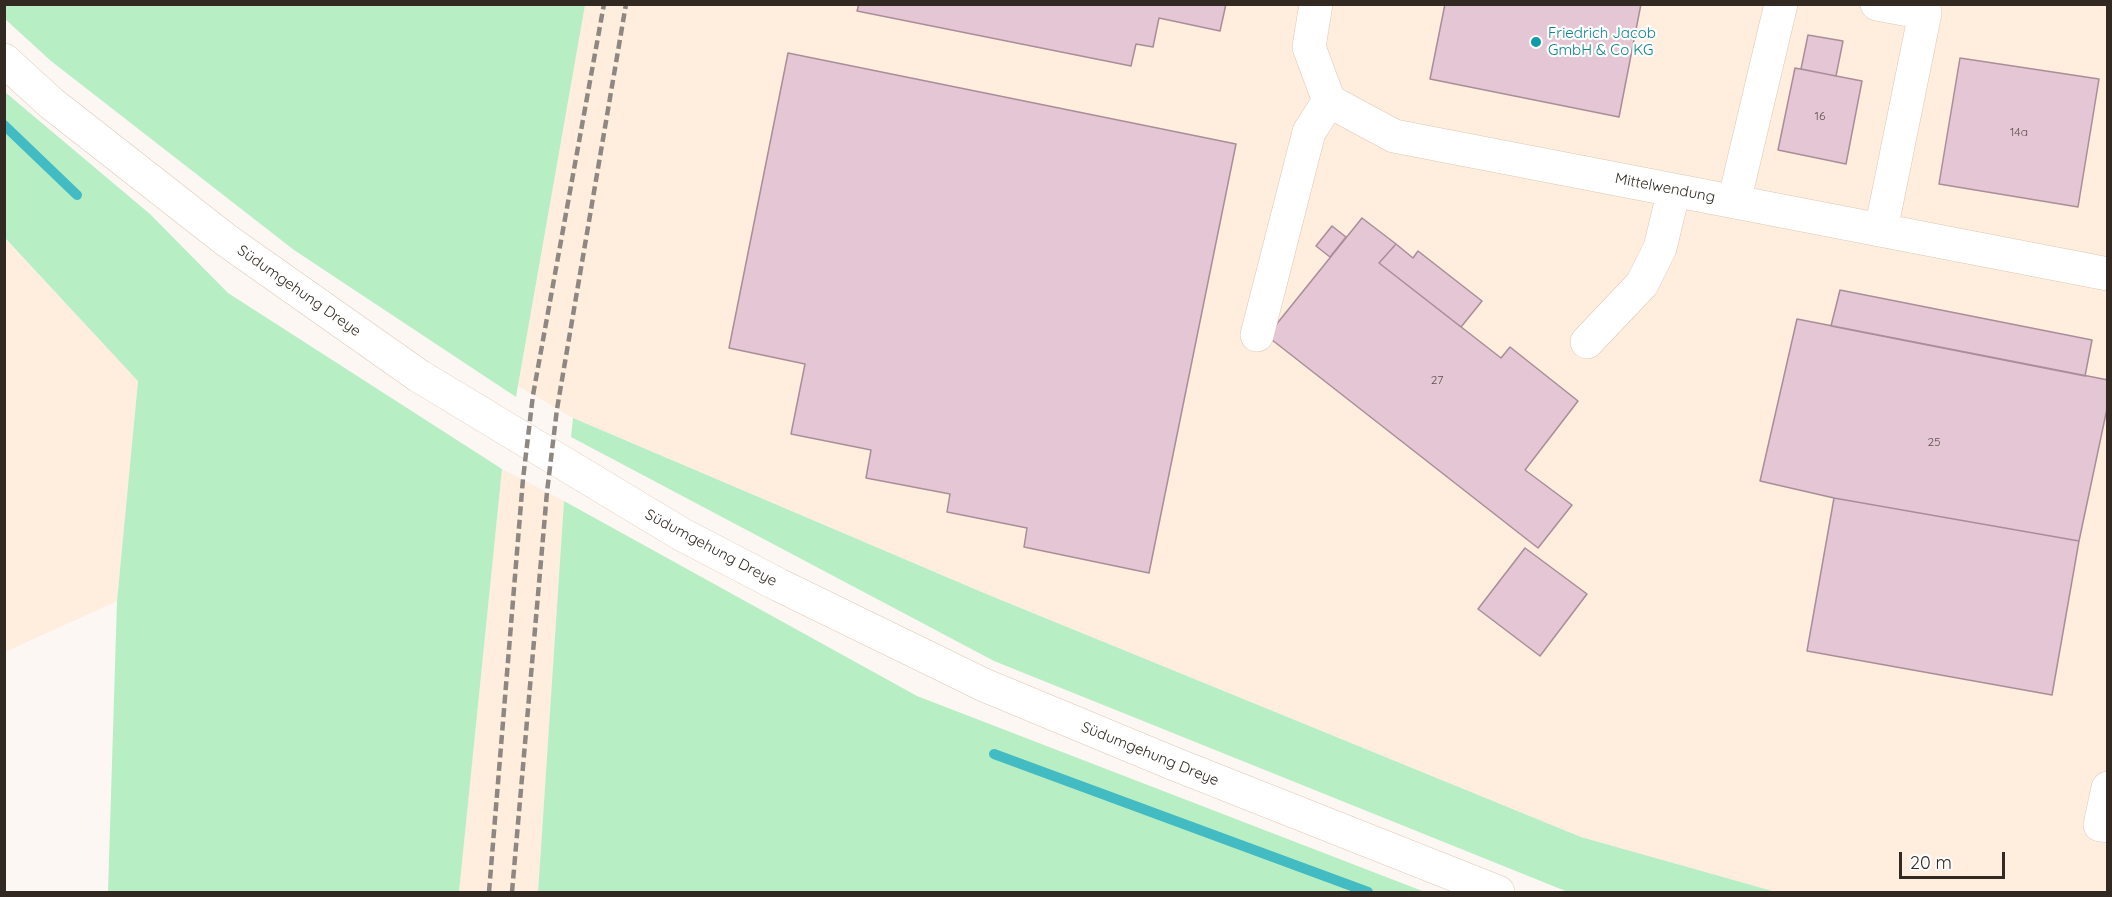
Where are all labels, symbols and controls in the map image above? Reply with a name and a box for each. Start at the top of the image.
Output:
place label: Friedrich Jacob GmbH & Co KG [1548,24,1656,59]
marker: Friedrich Jacob GmbH & Co KG [1529,35,1543,49]
house number: 16 [1815,109,1825,123]
house number: 14a [2010,125,2028,139]
street label: Mittelwendung [1613,169,1717,207]
street label: Südumgehung Dreye [234,242,364,340]
house number: 27 [1431,373,1443,387]
house number: 25 [1927,435,1941,449]
street label: Südumgehung Dreye [642,506,780,590]
street label: Südumgehung Dreye [1079,718,1221,790]
scale bar [1902,840,2008,878]
text: 20 m [1910,851,1952,874]

